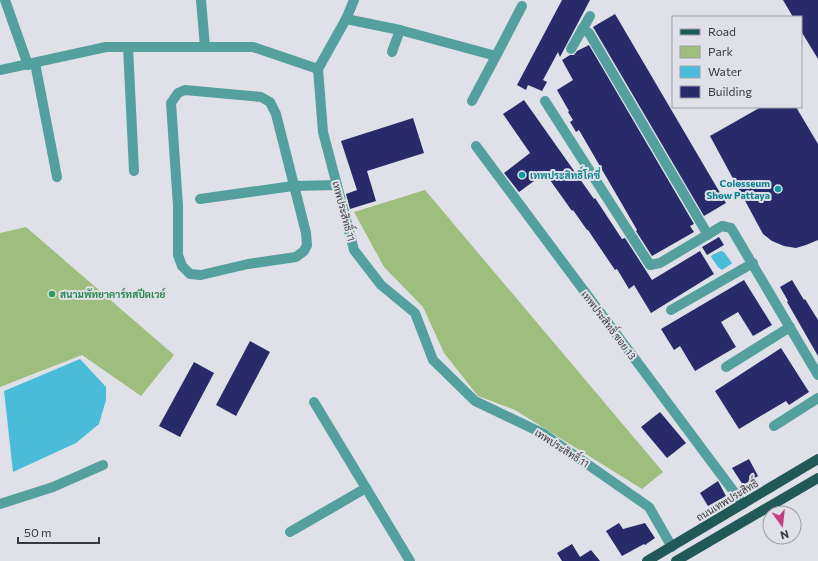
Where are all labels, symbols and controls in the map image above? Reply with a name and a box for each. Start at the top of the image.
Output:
legend [672,16,802,108]
text: Road [708,24,736,38]
text: Park [708,44,734,58]
text: Water [708,64,742,78]
text: Building [708,84,752,98]
place label: เทพประสิทธิ์โคซี่ [530,166,601,181]
marker: เทพประสิทธิ์โคซี่ [517,170,527,180]
place label: Colosseum Show Pattaya [706,177,770,201]
street label: เทพประสิทธิ์ 11 [330,179,360,242]
marker: Colosseum Show Pattaya [773,184,783,194]
place label: สนามพัทยาคาร์ทสปีดเวย์ [60,287,166,300]
street label: เทพประสิทธิ์ ซอย 13 [579,287,641,362]
marker: สนามพัทยาคาร์ทสปีดเวย์ [47,289,57,299]
street label: เทพประสิทธิ์ 11 [533,424,593,470]
street label: ถนนเทพประสิทธิ์ [693,474,761,523]
north arrow [762,505,802,545]
scale bar [18,519,99,545]
text: 50 m [24,525,52,539]
text: N [779,528,790,542]

